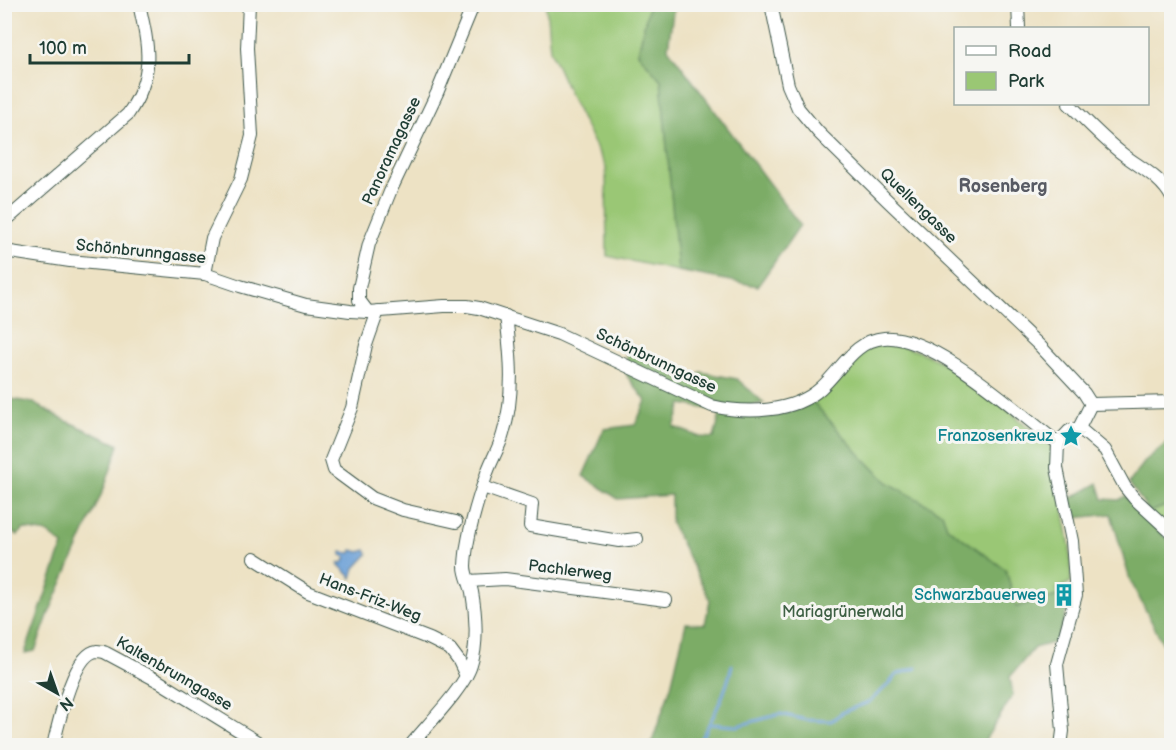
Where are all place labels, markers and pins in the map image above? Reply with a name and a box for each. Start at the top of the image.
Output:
place icon: Franzosenkreuz [1058,423,1084,449]
place label: Franzosenkreuz [938,427,1053,446]
building icon: Schwarzbauerweg [1051,582,1077,608]
place label: Schwarzbauerweg [914,586,1046,605]

